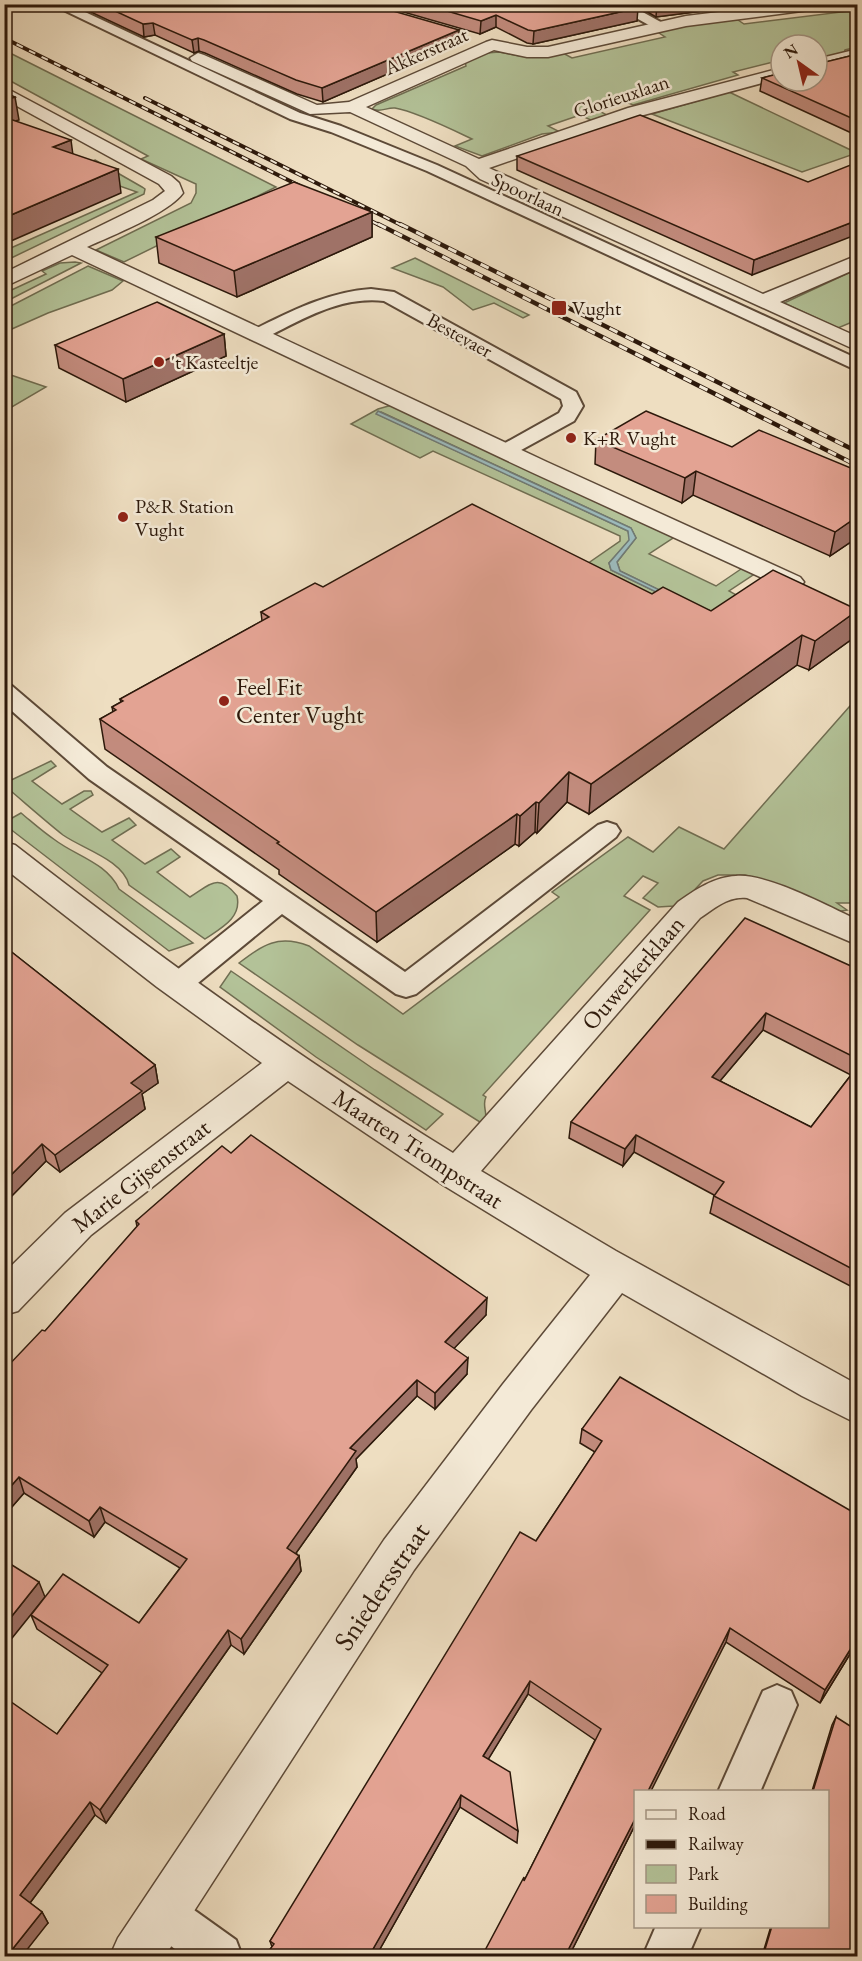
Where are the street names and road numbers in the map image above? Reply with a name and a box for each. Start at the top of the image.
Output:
street label: Akkerstraat [379,21,472,81]
street label: Glorieuxlaan [570,68,673,124]
street label: Spoorlaan [487,166,569,222]
street label: Bestevaer [423,306,498,364]
street label: Ouwerkerklaan [574,909,691,1036]
street label: Maarten Trompstraat [327,1082,510,1216]
street label: Marie Gijsenstraat [65,1112,217,1239]
street label: Sniedersstraat [325,1515,437,1657]

